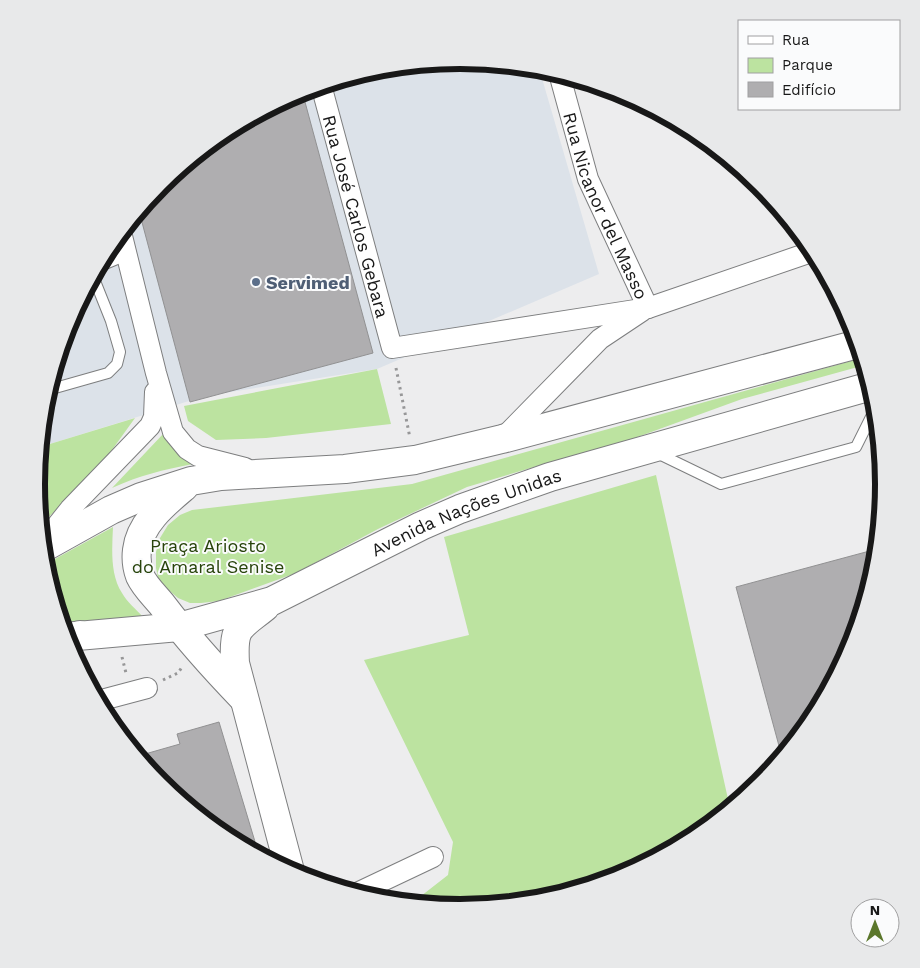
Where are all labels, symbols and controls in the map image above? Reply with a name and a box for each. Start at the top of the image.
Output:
legend [738,20,900,110]
text: Rua [782,31,810,49]
text: Parque [782,56,833,74]
text: Edifício [782,81,836,99]
street label: Rua Nicanor del Masso [560,110,653,302]
street label: Rua José Carlos Gebara [319,112,394,320]
place label: Servimed [266,272,350,293]
marker: Servimed [250,276,262,288]
street label: Avenida Nações Unidas [367,464,564,560]
park label: Praça Ariosto do Amaral Senise [132,535,284,577]
north arrow [850,898,900,948]
text: N [870,902,880,918]

